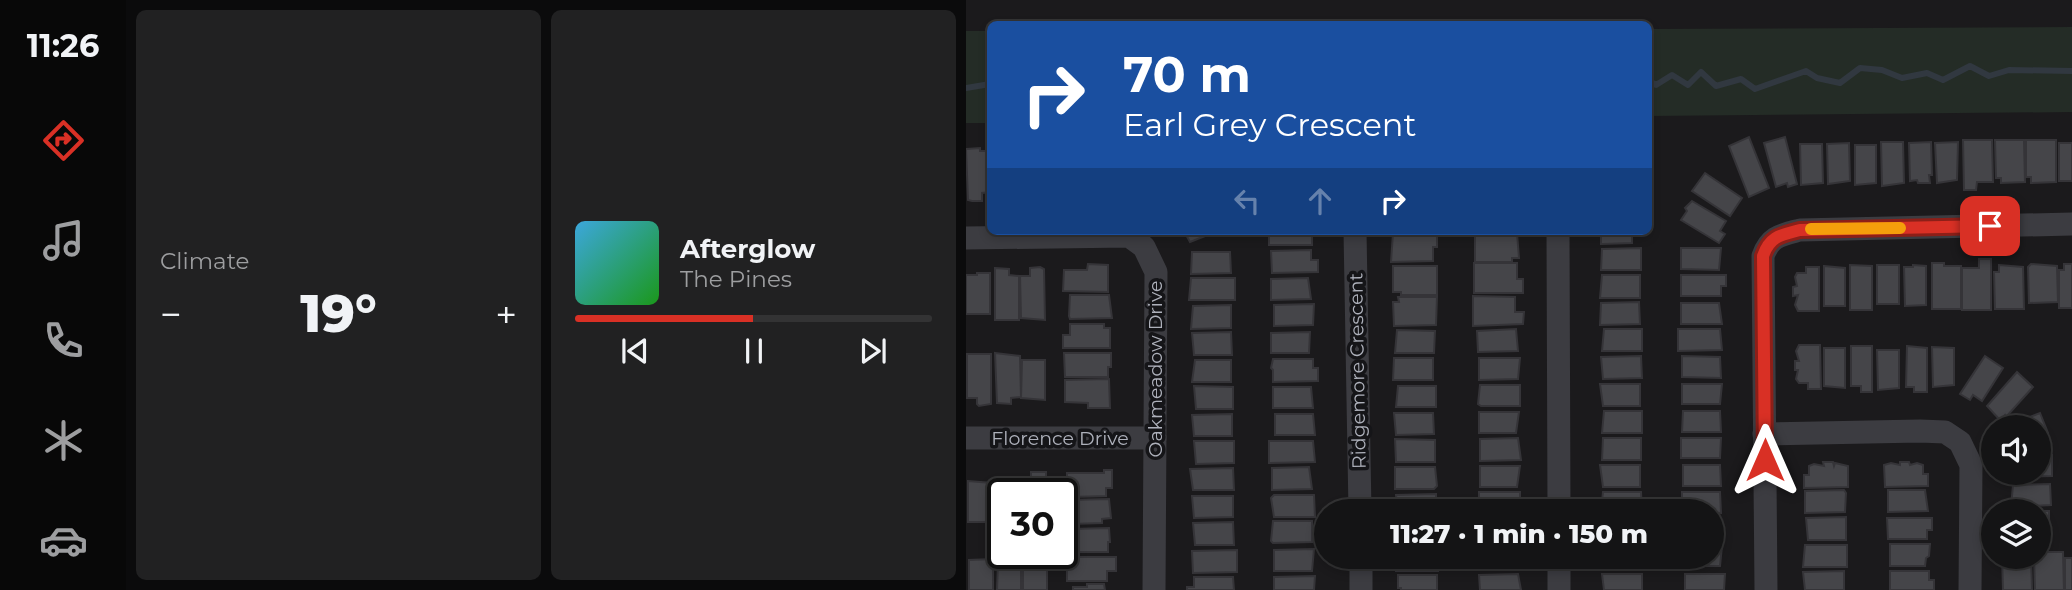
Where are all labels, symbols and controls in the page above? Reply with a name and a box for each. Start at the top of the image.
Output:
text: 11:26 [27,26,99,65]
text: 70 m [1123,45,1251,104]
icon: right [1008,49,1099,140]
text: Earl Grey Crescent [1123,105,1416,144]
icon: directions [39,116,88,165]
icon: left [1228,182,1266,220]
icon: ahead [1301,182,1339,220]
icon: right [1374,182,1412,220]
pin [1960,196,2020,256]
icon: arrive [1971,207,2009,245]
icon: music [39,216,88,265]
text: Afterglow [680,233,815,265]
text: Climate [160,247,249,275]
text: The Pines [680,265,792,293]
street label: Ridgemore Crescent [1344,272,1371,469]
street label: Oakmeadow Drive [1144,281,1167,457]
text: 19° [300,282,377,345]
text: − [160,291,182,338]
text: + [495,291,517,338]
icon: phone [39,316,88,365]
icon: previous [616,332,654,370]
icon: pause [735,332,773,370]
icon: next [854,332,892,370]
map controls [1981,415,2051,569]
button: sound [1981,415,2051,485]
icon: climate [39,416,88,465]
position arrow [1728,423,1802,497]
street label: Florence Drive [991,427,1129,450]
speed limit sign: 30 [987,478,1078,569]
button: layers [1981,499,2051,569]
icon: car [39,516,88,565]
text: 11:27 · 1 min · 150 m [1390,518,1648,550]

